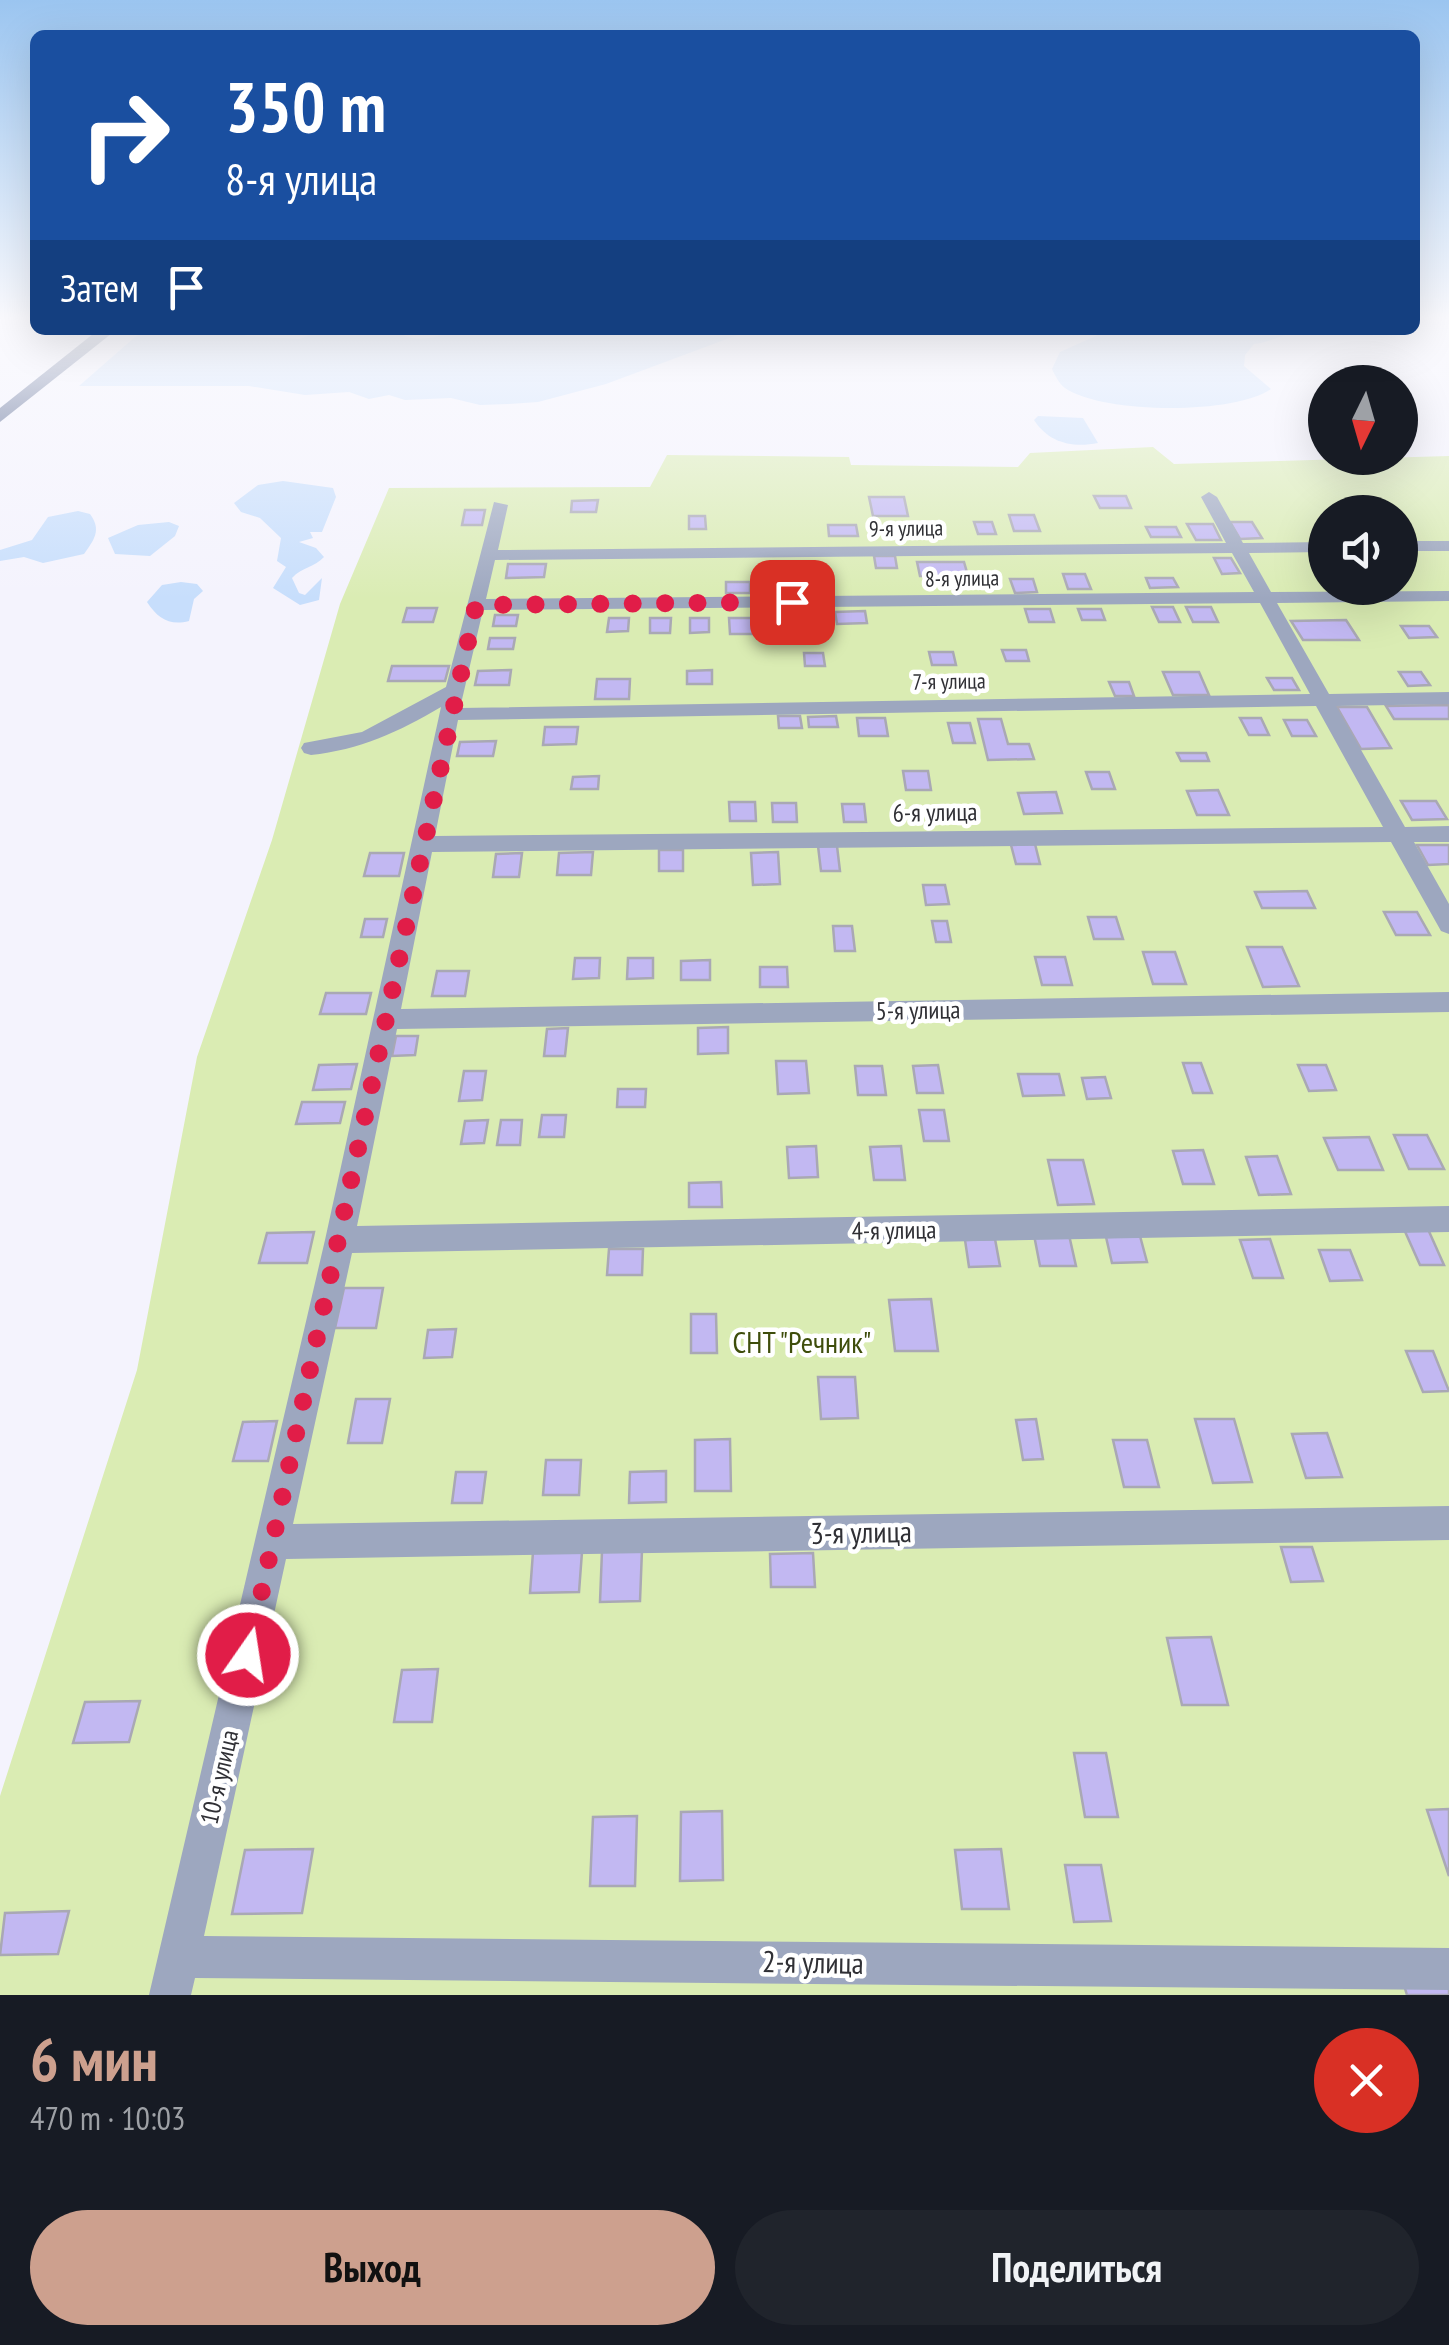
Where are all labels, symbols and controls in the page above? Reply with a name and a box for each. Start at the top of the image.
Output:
text: 350 m [225,61,386,151]
icon: right [60,70,190,200]
text: 8-я улица [225,149,377,207]
icon: arrive [159,260,214,315]
text: Затем [60,263,139,312]
north arrow [1308,365,1418,475]
map controls [1308,365,1418,605]
button: sound [1308,495,1418,605]
street label: 9-я улица [869,513,943,543]
pin [750,560,835,645]
street label: 8-я улица [925,563,999,593]
icon: arrive [765,575,820,630]
street label: 7-я улица [912,666,986,696]
street label: 6-я улица [892,795,978,829]
street label: 5-я улица [875,993,961,1027]
street label: 4-я улица [851,1213,937,1247]
park label: СНТ "Речник" [733,1322,871,1361]
street label: 3-я улица [810,1511,912,1552]
position arrow [196,1603,300,1707]
street label: 10-я улица [193,1727,245,1827]
street label: 2-я улица [762,1941,864,1982]
text: 6 мин [30,2020,158,2098]
button: close [1314,2028,1419,2133]
text: 470 m · 10:03 [30,2097,185,2139]
button: Выход [30,2210,715,2325]
button: Поделиться [735,2210,1419,2325]

